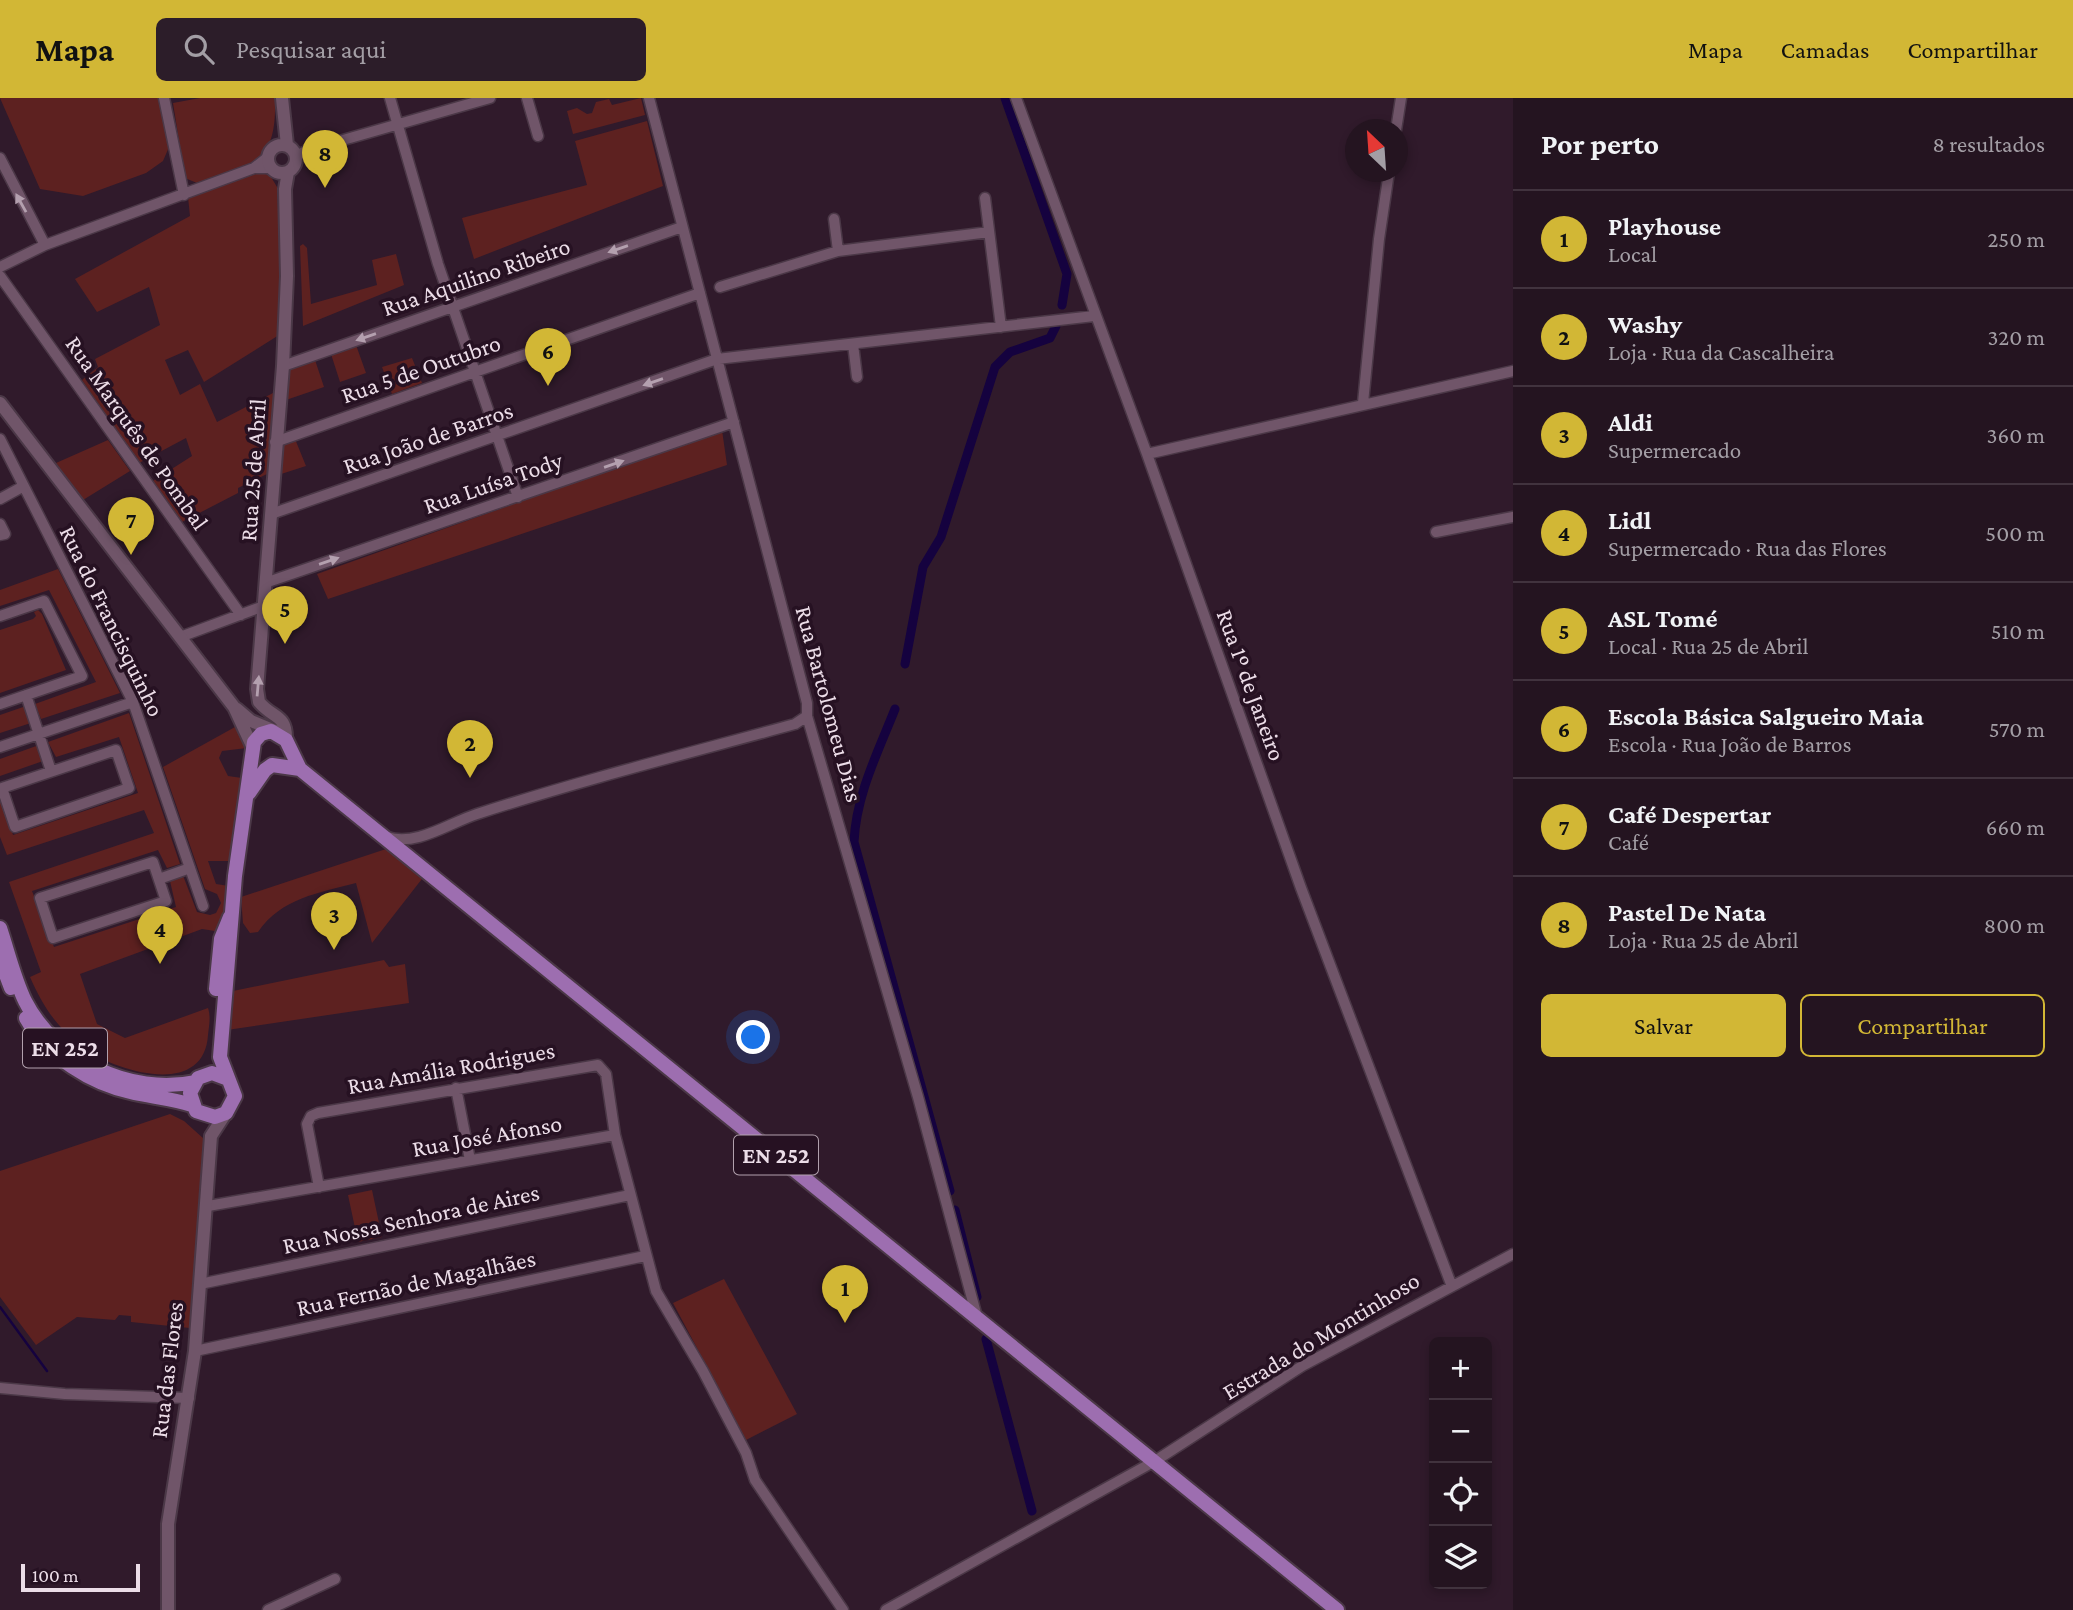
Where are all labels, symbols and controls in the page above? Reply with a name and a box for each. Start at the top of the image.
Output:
search box [156,18,646,81]
icon: search [180,30,218,68]
text: Mapa [35,31,114,68]
text: Pesquisar aqui [236,35,386,64]
text: Mapa [1688,36,1743,63]
text: Camadas [1781,36,1869,63]
text: Compartilhar [1907,36,2038,63]
north arrow [1345,119,1408,182]
text: Por perto [1541,127,1659,160]
pin: 8 [302,130,348,188]
text: 8 resultados [1933,131,2045,157]
one-way arrow [15,193,27,212]
text: Playhouse [1608,212,1721,241]
text: 1 [1560,226,1568,252]
text: 250 m [1987,226,2045,252]
street label: Rua Aquilino Ribeiro [378,232,573,321]
text: Local [1608,241,1657,267]
one-way arrow [607,244,628,255]
text: Washy [1608,310,1682,339]
text: 2 [1558,324,1570,350]
text: 320 m [1987,324,2045,350]
pin: 6 [525,328,571,386]
street label: Rua 5 de Outubro [338,329,504,408]
street label: Rua Marquês de Pombal [60,331,214,535]
one-way arrow [355,332,376,343]
text: Loja · Rua da Cascalheira [1608,339,1834,365]
one-way arrow [642,377,663,388]
street label: Rua João de Barros [339,396,516,479]
street label: Rua 25 de Abril [234,398,271,542]
text: Aldi [1608,408,1653,437]
text: 3 [1558,422,1570,448]
text: 360 m [1987,422,2045,448]
text: Supermercado [1608,437,1741,463]
street label: Rua Luísa Tody [420,446,567,519]
one-way arrow [604,458,625,469]
pin: 7 [108,497,154,555]
text: Lidl [1608,506,1651,535]
text: 4 [1558,520,1570,546]
text: 500 m [1985,520,2045,546]
street label: Rua do Francisquinho [55,521,170,721]
text: Supermercado · Rua das Flores [1608,535,1887,561]
one-way arrow [319,555,340,566]
pin: 5 [262,586,308,644]
street label: Rua Bartolomeu Dias [790,603,869,805]
text: ASL Tomé [1608,604,1717,633]
street label: Rua 1º de Janeiro [1212,605,1291,764]
text: 5 [1558,618,1570,644]
text: 510 m [1991,618,2045,644]
text: Local · Rua 25 de Abril [1608,633,1809,659]
one-way arrow [253,674,264,696]
text: Escola Básica Salgueiro Maia [1608,702,1924,731]
text: 6 [1558,716,1570,742]
text: 570 m [1989,716,2045,742]
pin: 2 [447,720,493,778]
text: Escola · Rua João de Barros [1608,731,1851,757]
text: Café Despertar [1608,800,1771,829]
text: 7 [1558,814,1570,840]
text: 660 m [1986,814,2045,840]
text: Café [1608,829,1649,855]
pin: 3 [311,892,357,950]
text: Pastel De Nata [1608,898,1766,927]
pin: 4 [137,906,183,964]
text: 8 [1557,912,1571,938]
text: 800 m [1984,912,2045,938]
text: Loja · Rua 25 de Abril [1608,927,1799,953]
button: Salvar [1541,994,1786,1057]
button: Compartilhar [1800,994,2045,1057]
your location [736,1020,770,1054]
road number: EN 252 [23,1029,107,1068]
street label: Rua Amália Rodrigues [345,1036,557,1099]
street label: Rua José Afonso [410,1109,564,1162]
road number: EN 252 [734,1136,818,1174]
street label: Rua Nossa Senhora de Aires [280,1178,542,1259]
street label: Rua Fernão de Magalhães [294,1244,538,1321]
pin: 1 [822,1265,868,1323]
street label: Estrada do Montinhoso [1217,1266,1424,1405]
street label: Rua das Flores [145,1300,188,1440]
map controls [1429,1337,1492,1589]
button: + [1429,1337,1492,1400]
button: − [1429,1400,1492,1463]
button: locate [1429,1463,1492,1526]
button: layers [1429,1526,1492,1589]
scale bar [21,1561,140,1593]
text: 100 m [32,1565,79,1586]

